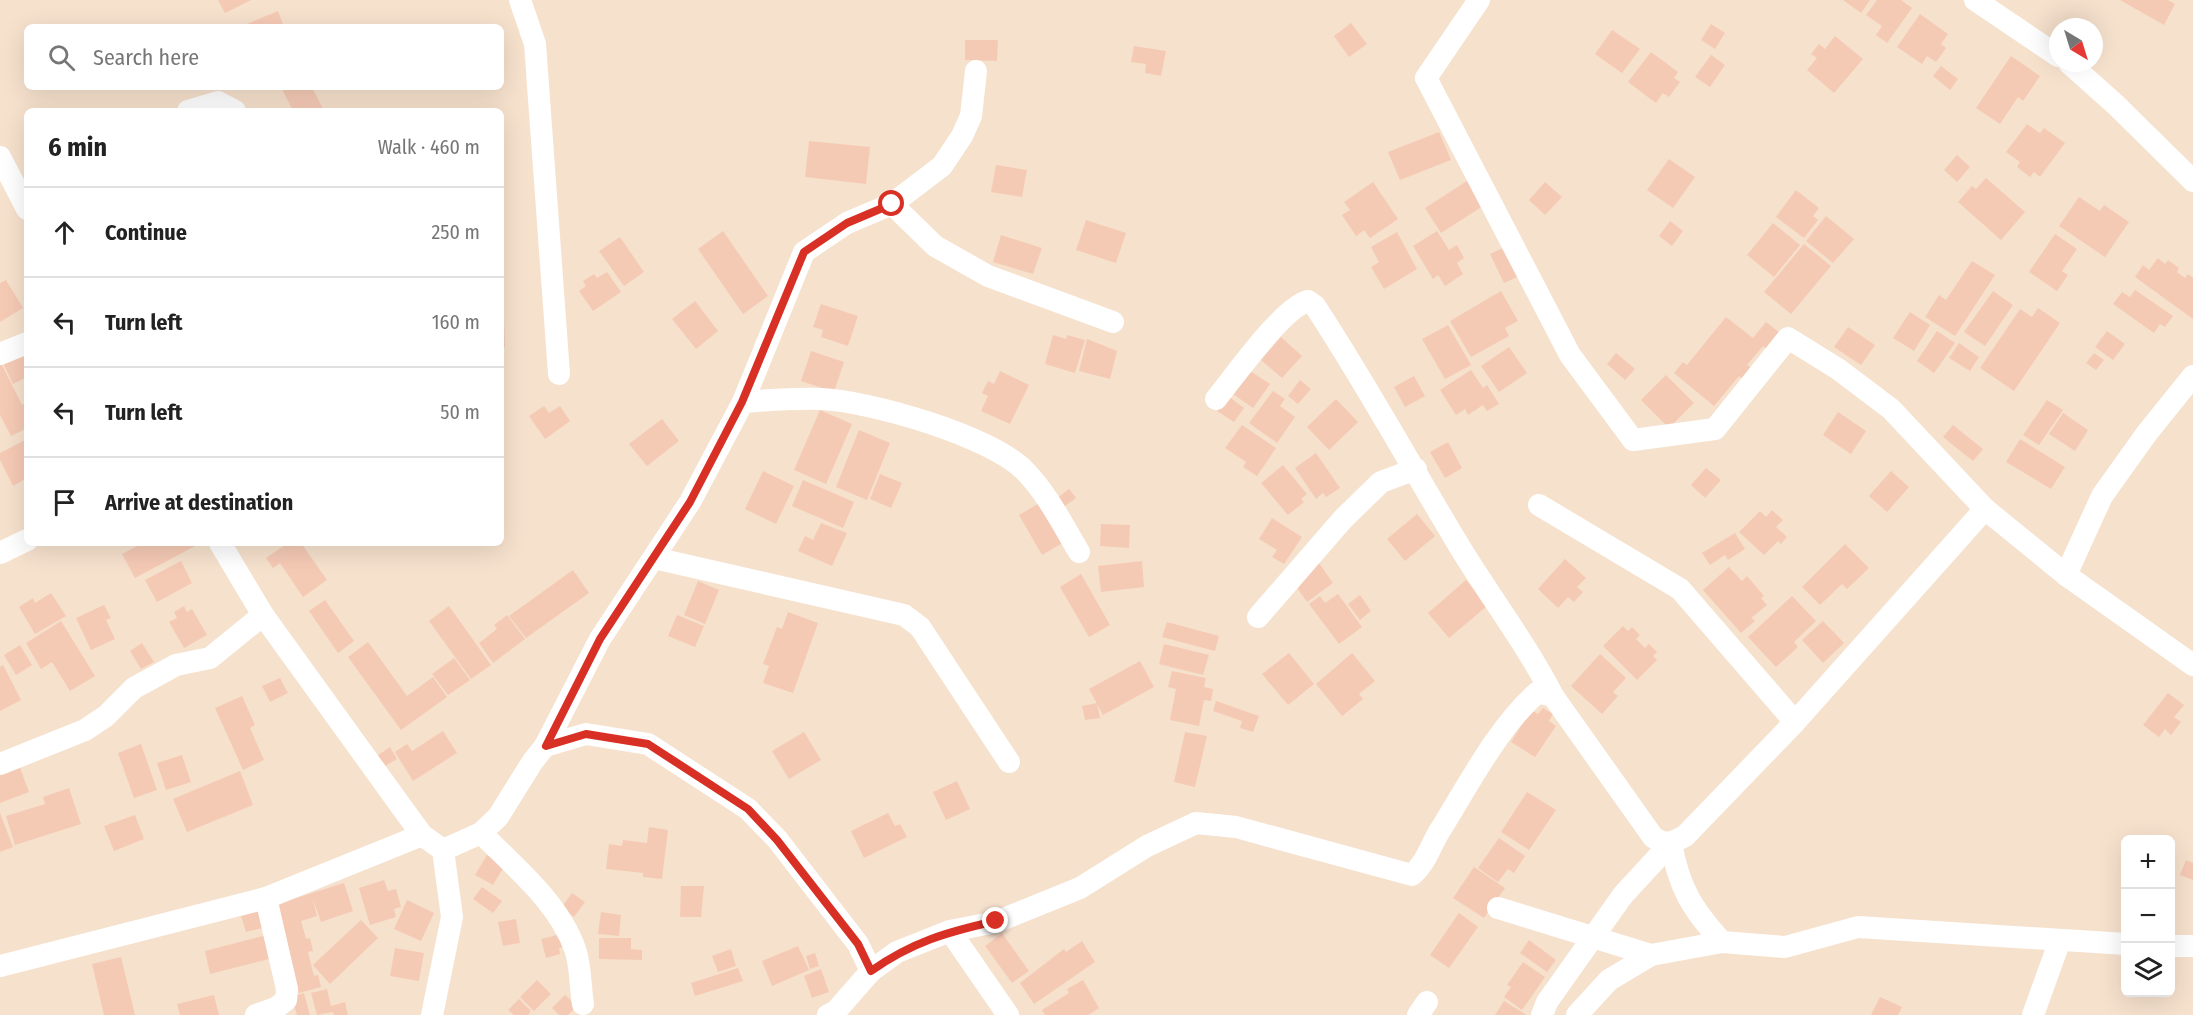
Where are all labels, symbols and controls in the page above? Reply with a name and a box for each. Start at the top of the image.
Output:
north arrow [2049,18,2103,72]
search box [24,24,504,90]
icon: search [45,41,78,74]
text: Search here [93,44,199,71]
text: 6 min [48,132,107,163]
text: Walk · 460 m [378,135,480,159]
route start [878,190,904,216]
icon: ahead [48,216,81,249]
text: Continue [105,219,187,246]
text: 250 m [432,220,480,244]
icon: left [48,306,81,339]
text: Turn left [105,309,183,336]
text: 160 m [432,310,480,334]
icon: left [48,396,81,429]
text: Turn left [105,399,183,426]
text: 50 m [440,400,480,424]
icon: arrive [48,486,81,519]
text: Arrive at destination [105,489,293,516]
map controls [2121,835,2175,997]
button: + [2121,835,2175,889]
button: − [2121,889,2175,943]
route end [982,907,1008,933]
button: layers [2121,943,2175,997]

